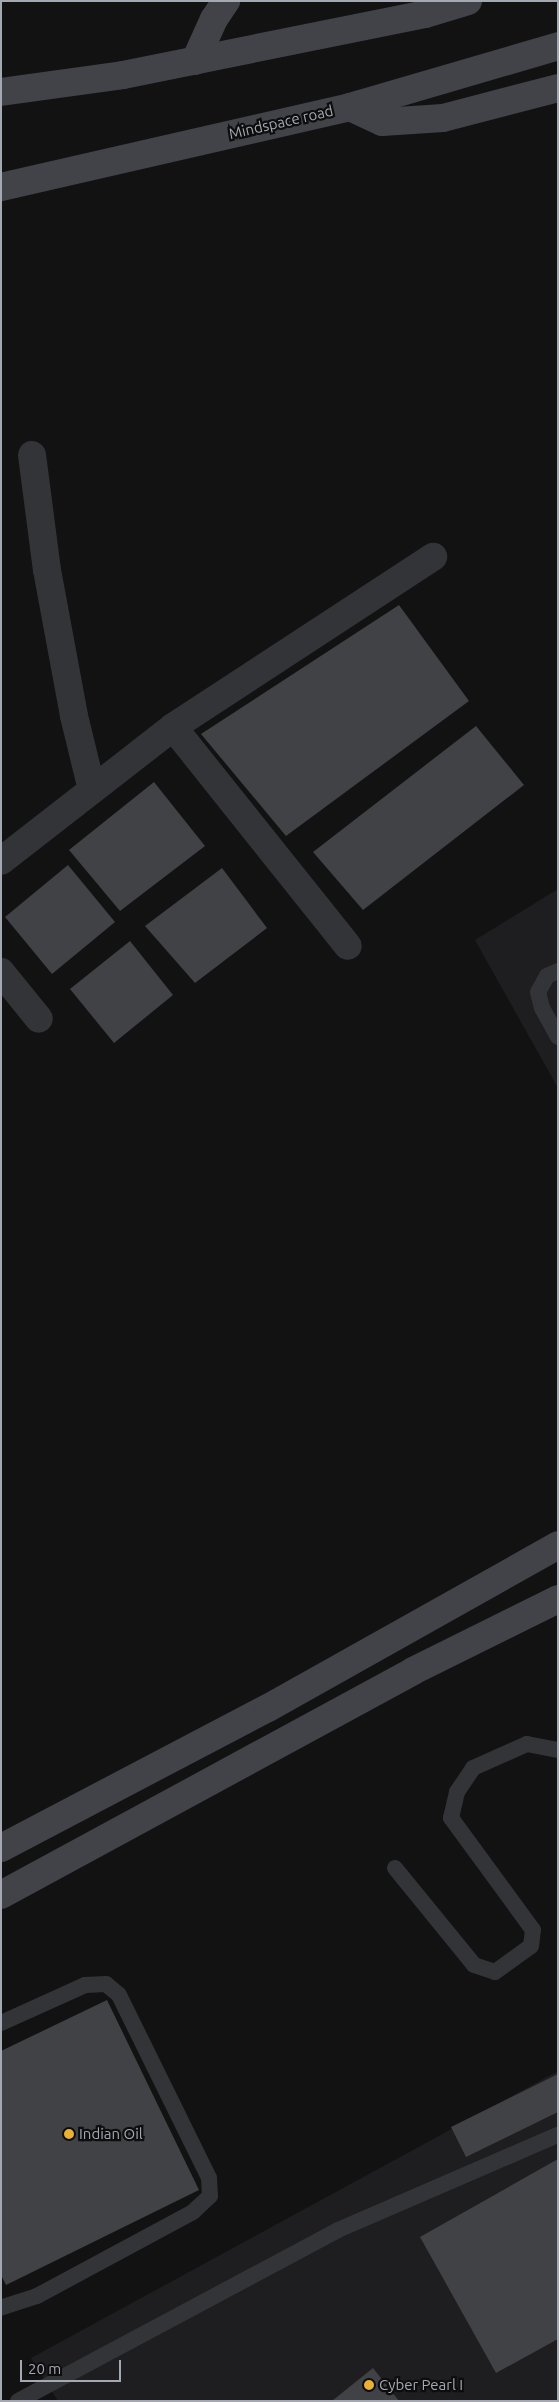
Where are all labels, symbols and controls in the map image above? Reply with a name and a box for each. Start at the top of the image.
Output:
street label: Mindspace road [227,101,335,143]
place label: Indian Oil [79,2125,143,2143]
marker: Indian Oil [63,2128,75,2140]
scale bar [22,2350,124,2382]
text: 20 m [28,2360,61,2377]
place label: Cyber Pearl I [379,2376,463,2394]
marker: Cyber Pearl I [363,2379,375,2391]

